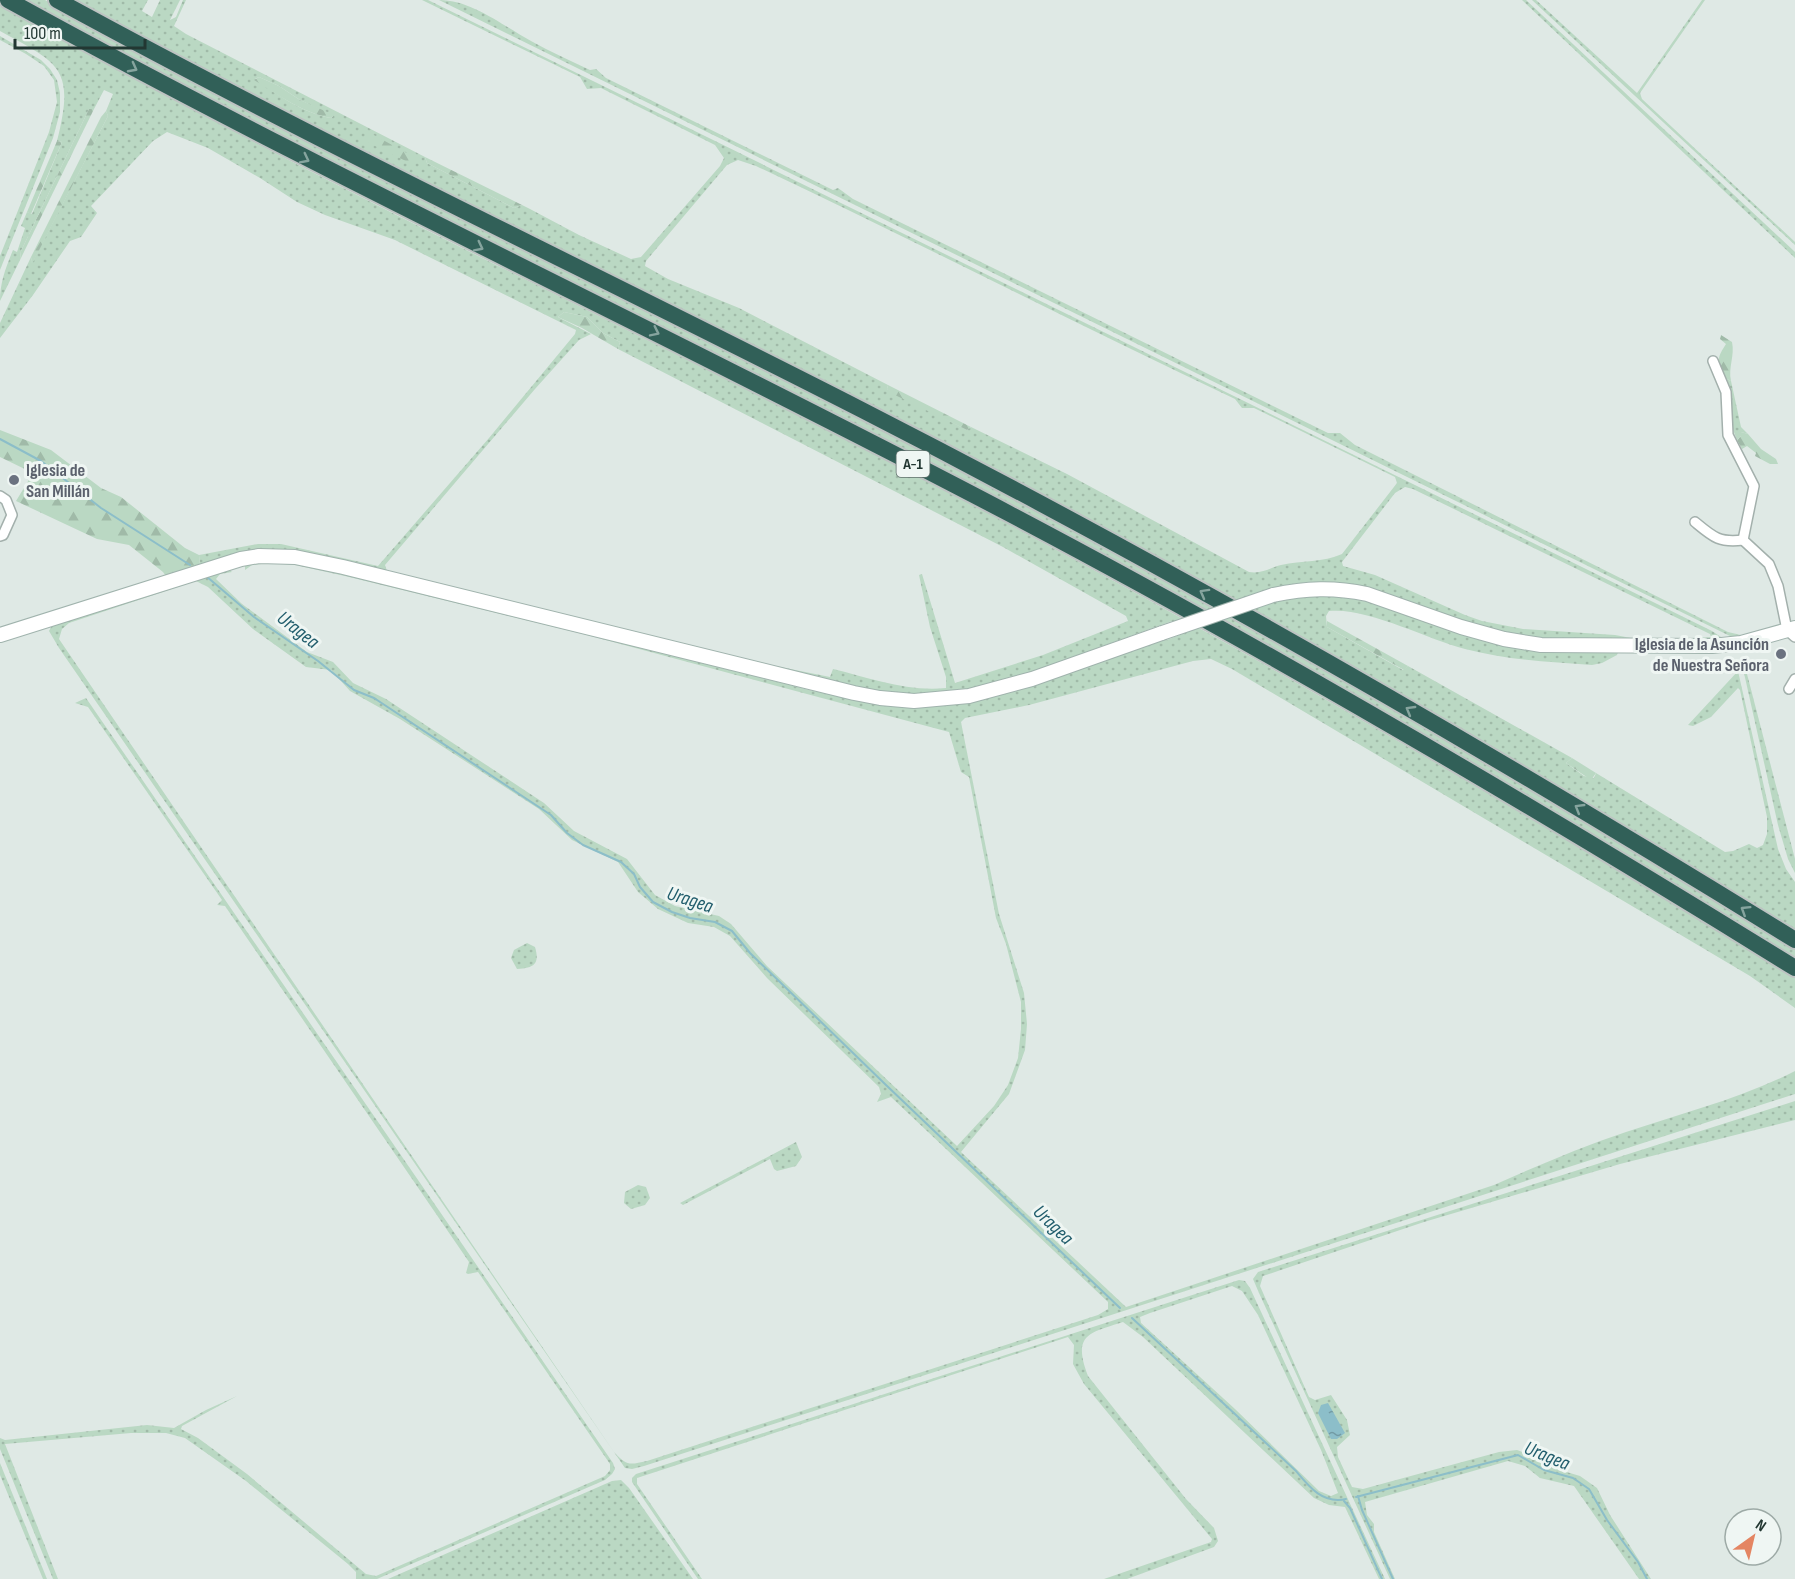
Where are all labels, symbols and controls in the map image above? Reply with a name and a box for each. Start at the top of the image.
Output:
scale bar [15,12,146,50]
text: 100 m [24,23,61,44]
one-way arrow [126,61,137,72]
one-way arrow [299,151,310,163]
one-way arrow [473,239,484,251]
one-way arrow [648,325,659,337]
road number: A-1 [896,451,930,477]
place label: Iglesia de San Millán [26,460,90,502]
marker: Iglesia de San Millán [7,473,21,487]
one-way arrow [1200,589,1210,600]
water label: Uragea [272,606,324,654]
place label: Iglesia de la Asunción de Nuestra Señora [1635,634,1769,676]
marker: Iglesia de la Asunción de Nuestra Señora [1774,647,1788,661]
one-way arrow [1406,706,1416,717]
one-way arrow [1575,804,1585,816]
water label: Uragea [664,881,716,919]
one-way arrow [1741,905,1751,917]
water label: Uragea [1028,1200,1078,1250]
water label: Uragea [1521,1436,1573,1476]
north arrow [1723,1507,1783,1567]
text: N [1752,1516,1769,1536]

